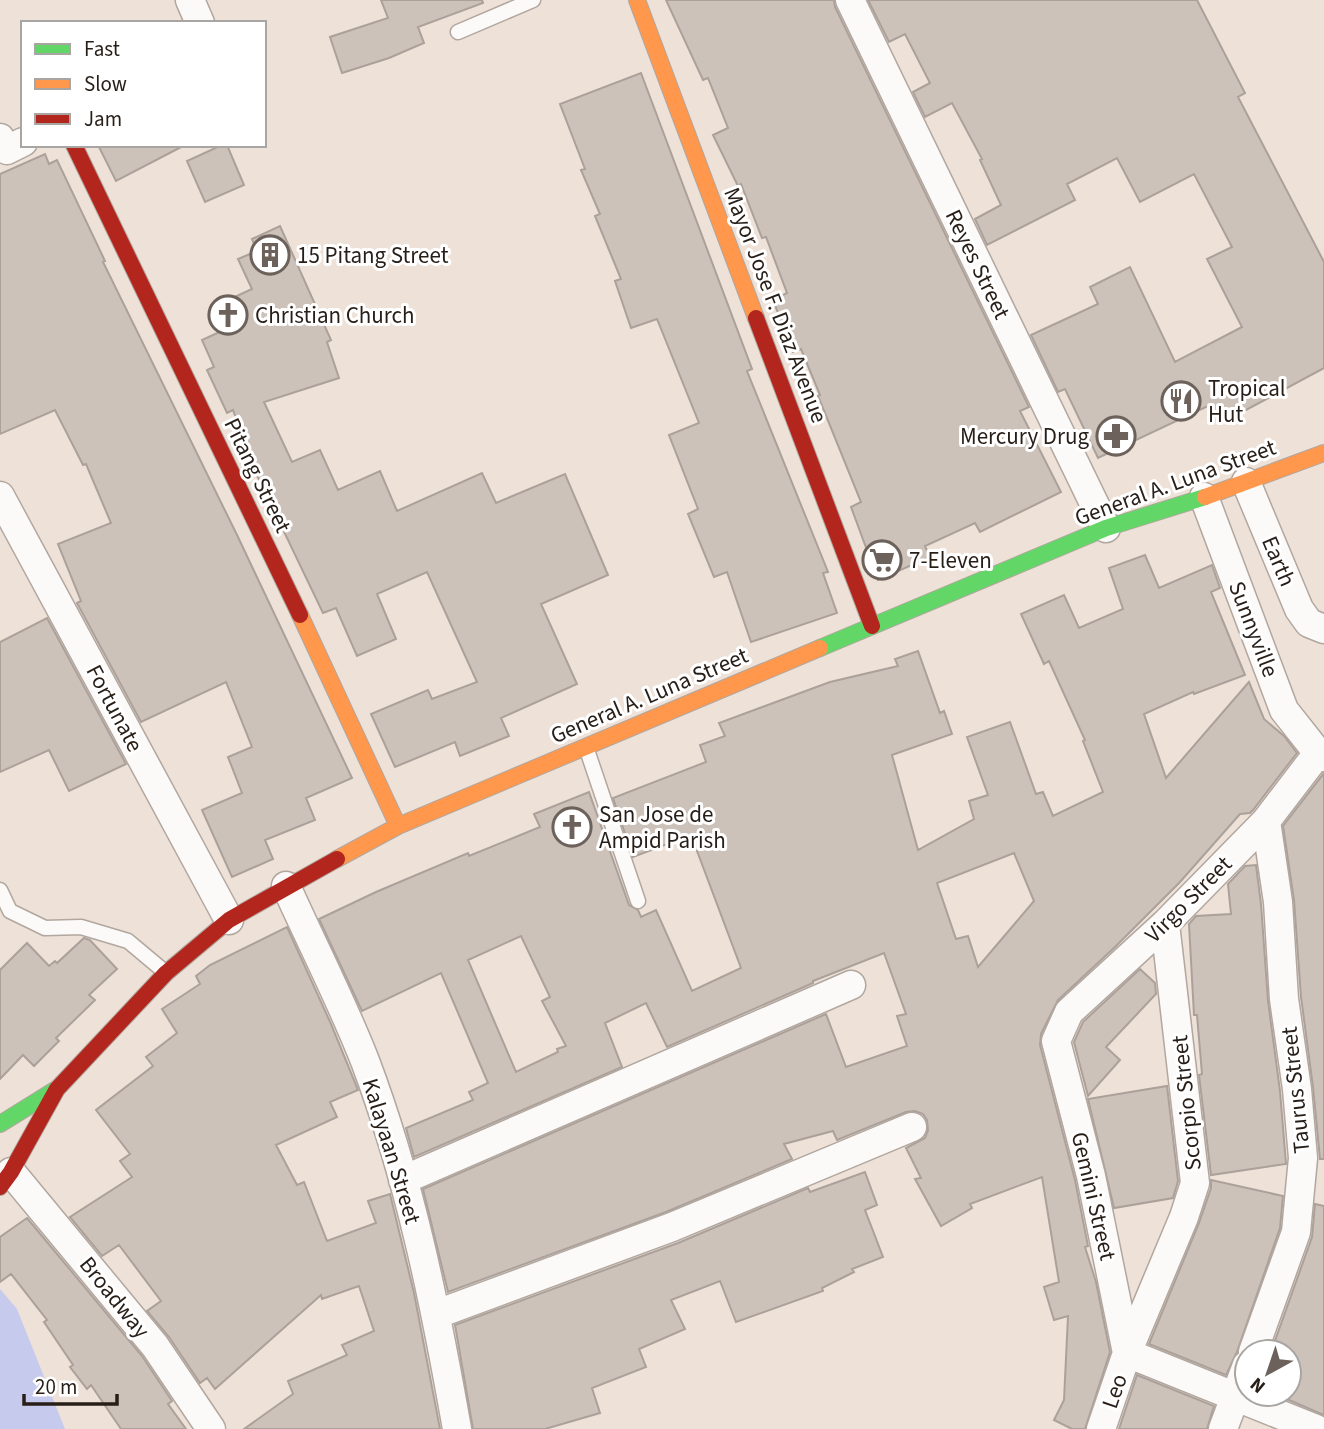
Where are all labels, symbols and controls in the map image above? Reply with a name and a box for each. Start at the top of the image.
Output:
legend [21,21,266,147]
text: Fast [84,34,120,64]
text: Slow [84,69,127,99]
text: Jam [84,104,122,134]
street label: Mayor Jose F. Diaz Avenue [715,183,836,428]
street label: Reyes Street [937,204,1018,325]
building icon: 15 Pitang Street [249,234,291,276]
place label: 15 Pitang Street [297,239,449,272]
church icon: Christian Church [207,294,249,336]
place label: Christian Church [255,299,415,332]
place label: Tropical Hut [1208,372,1286,431]
restaurant icon: Tropical Hut [1160,380,1202,422]
street label: Pitang Street [216,412,300,538]
pharmacy icon: Mercury Drug [1095,415,1137,457]
place label: Mercury Drug [960,420,1089,453]
street label: General A. Luna Street [1070,431,1281,534]
street label: Earth [1253,531,1304,592]
supermarket icon: 7-Eleven [861,539,903,581]
place label: 7-Eleven [909,544,992,577]
street label: Sunnyville [1220,576,1287,682]
street label: General A. Luna Street [545,639,753,752]
street label: Fortunate [78,659,151,758]
place label: San Jose de Ampid Parish [599,798,726,857]
church icon: San Jose de Ampid Parish [551,806,593,848]
street label: Virgo Street [1137,848,1239,950]
street label: Taurus Street [1272,1025,1319,1155]
street label: Scorpio Street [1163,1033,1210,1172]
street label: Kalayaan Street [354,1074,429,1228]
street label: Gemini Street [1063,1129,1124,1264]
street label: Broadway [71,1249,158,1345]
north arrow [1233,1338,1303,1408]
scale bar [24,1362,117,1406]
street label: Leo [1093,1369,1136,1413]
text: N [1245,1370,1272,1399]
text: 20 m [35,1372,77,1402]

